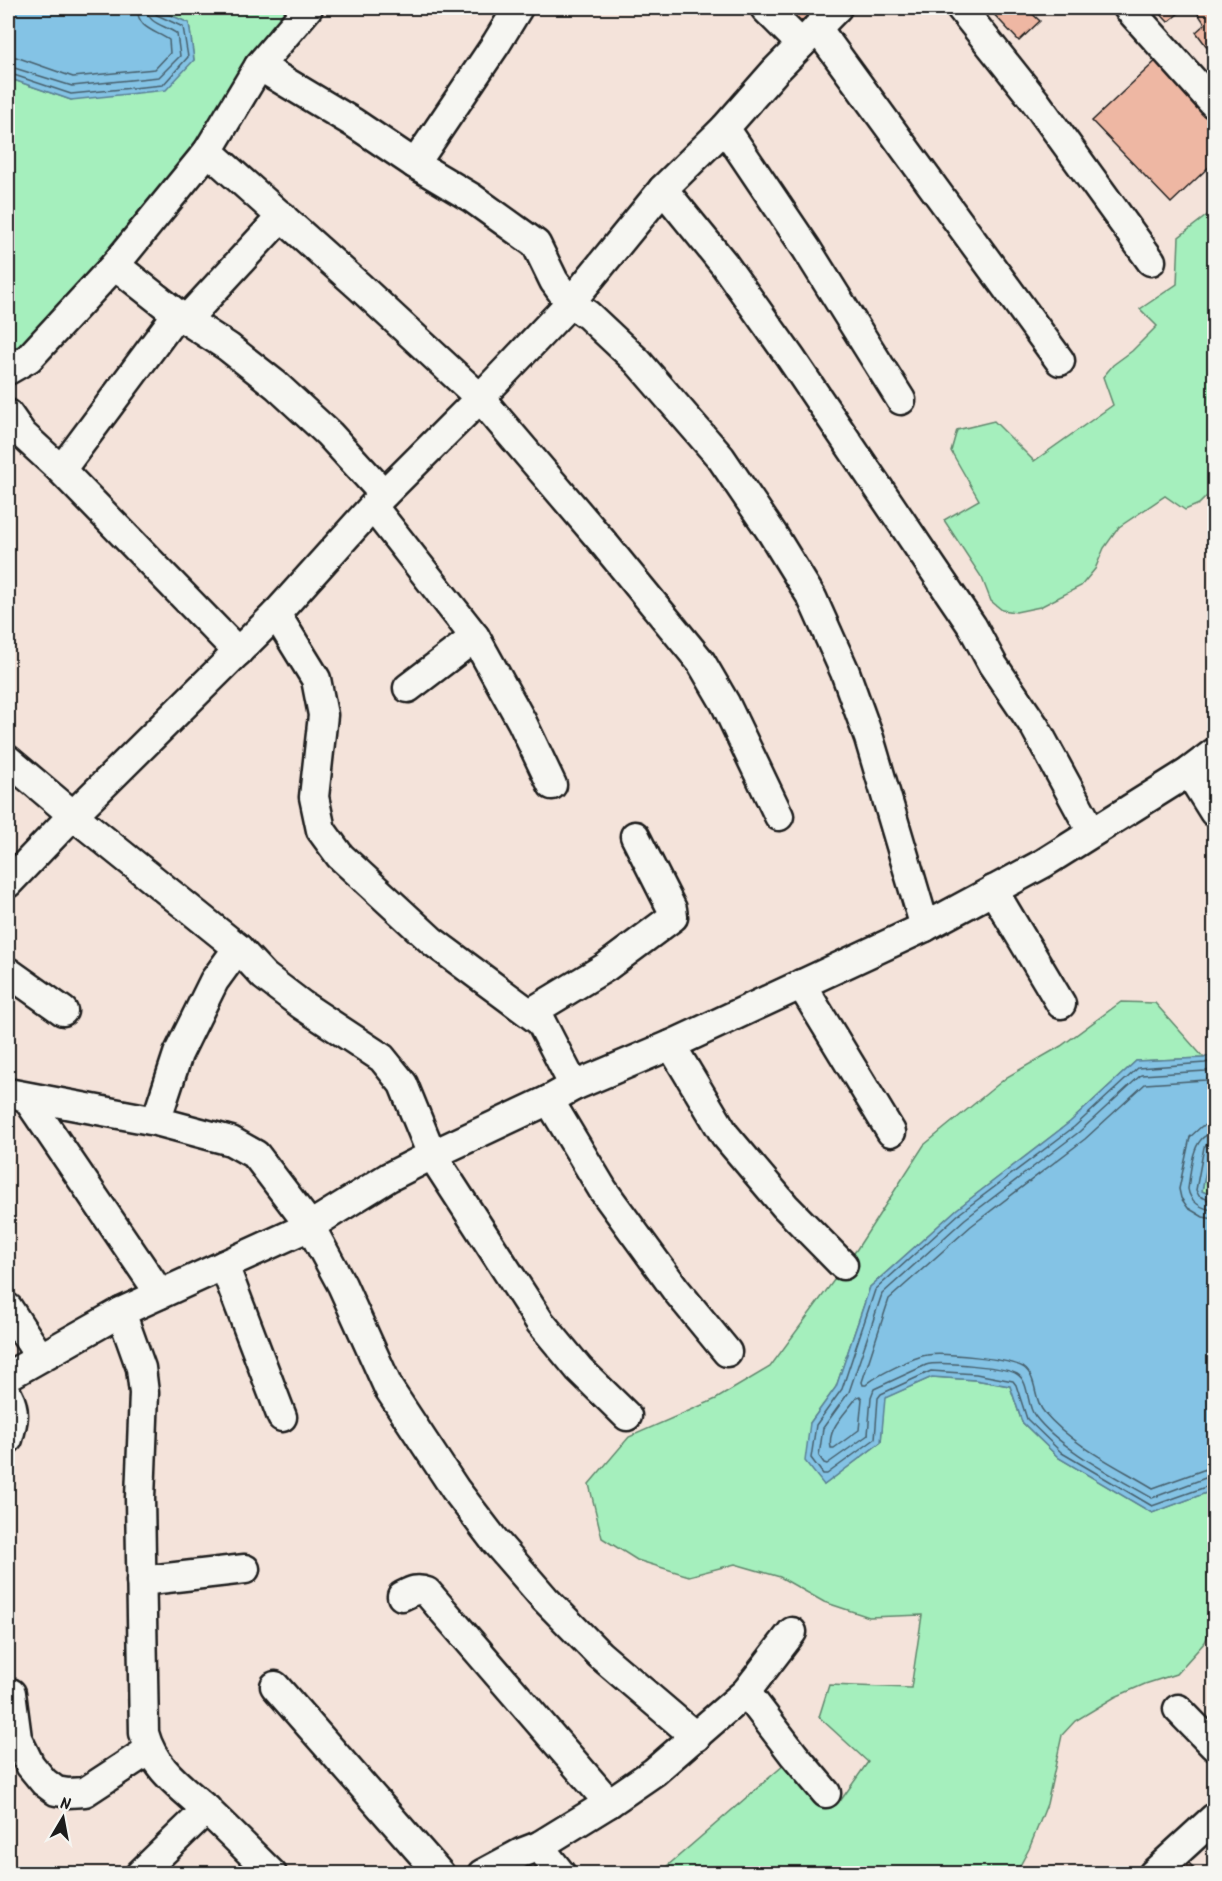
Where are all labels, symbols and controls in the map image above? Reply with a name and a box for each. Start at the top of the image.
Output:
north arrow [33,1788,93,1848]
text: N [58,1792,72,1818]

